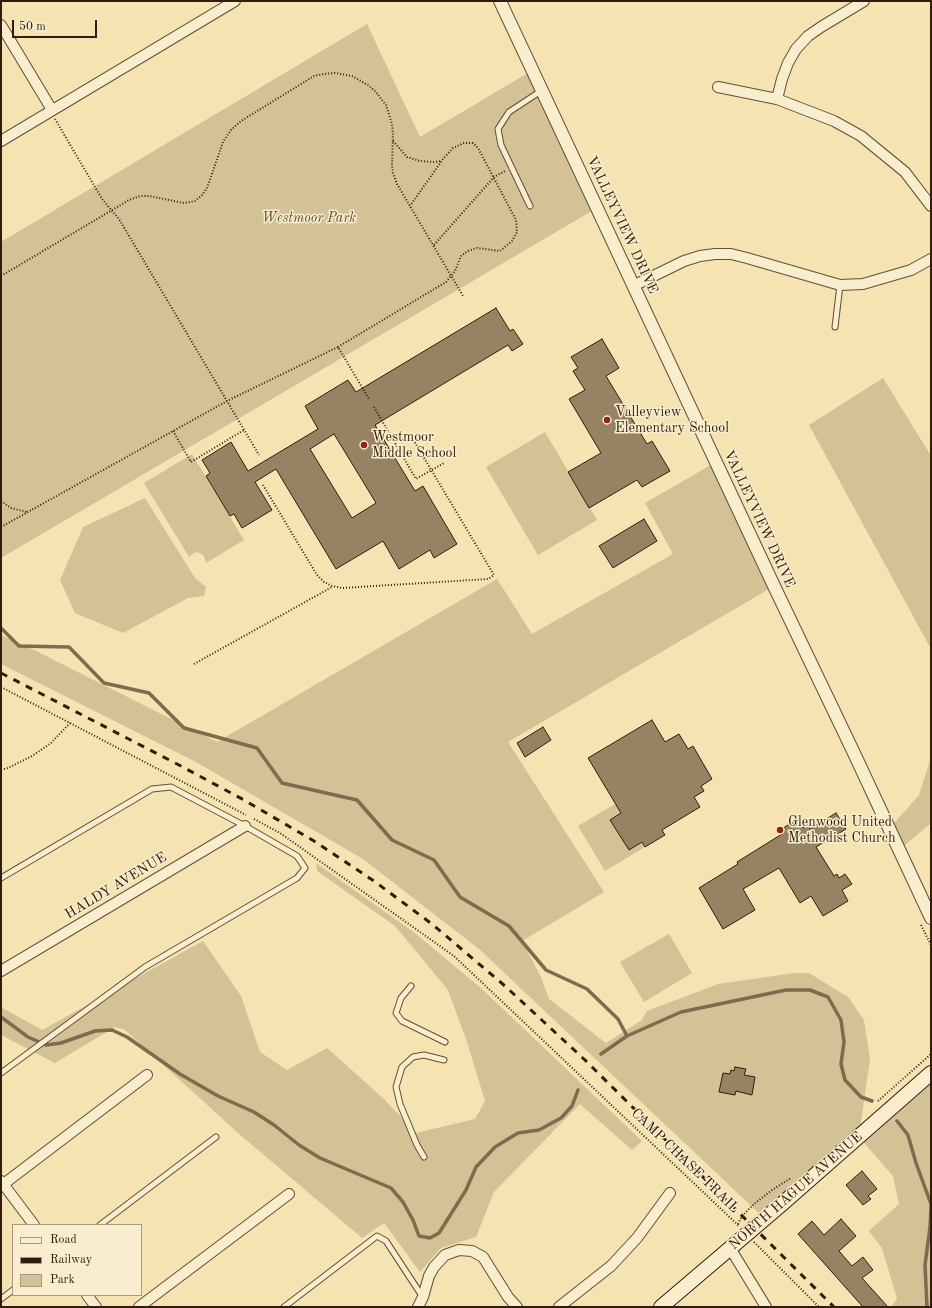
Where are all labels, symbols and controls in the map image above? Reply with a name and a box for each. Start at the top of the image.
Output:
scale bar [14,12,99,38]
text: 50 m [19,21,46,33]
street label: VALLEYVIEW DRIVE [583,154,661,296]
park label: Westmoor Park [262,210,356,226]
place label: Valleyview Elementary School [615,404,729,436]
marker: Valleyview Elementary School [602,415,612,425]
place label: Westmoor Middle School [372,429,456,462]
marker: Westmoor Middle School [359,440,369,450]
street label: VALLEYVIEW DRIVE [720,448,798,590]
place label: Glenwood United Methodist Church [788,814,896,846]
marker: Glenwood United Methodist Church [775,825,785,835]
street label: HALDY AVENUE [62,849,170,923]
street label: CAMP CHASE TRAIL [628,1105,742,1217]
street label: NORTH HAGUE AVENUE [726,1128,866,1254]
legend [12,1224,142,1296]
text: Road [50,1234,77,1246]
text: Railway [50,1254,92,1266]
text: Park [50,1274,75,1286]

